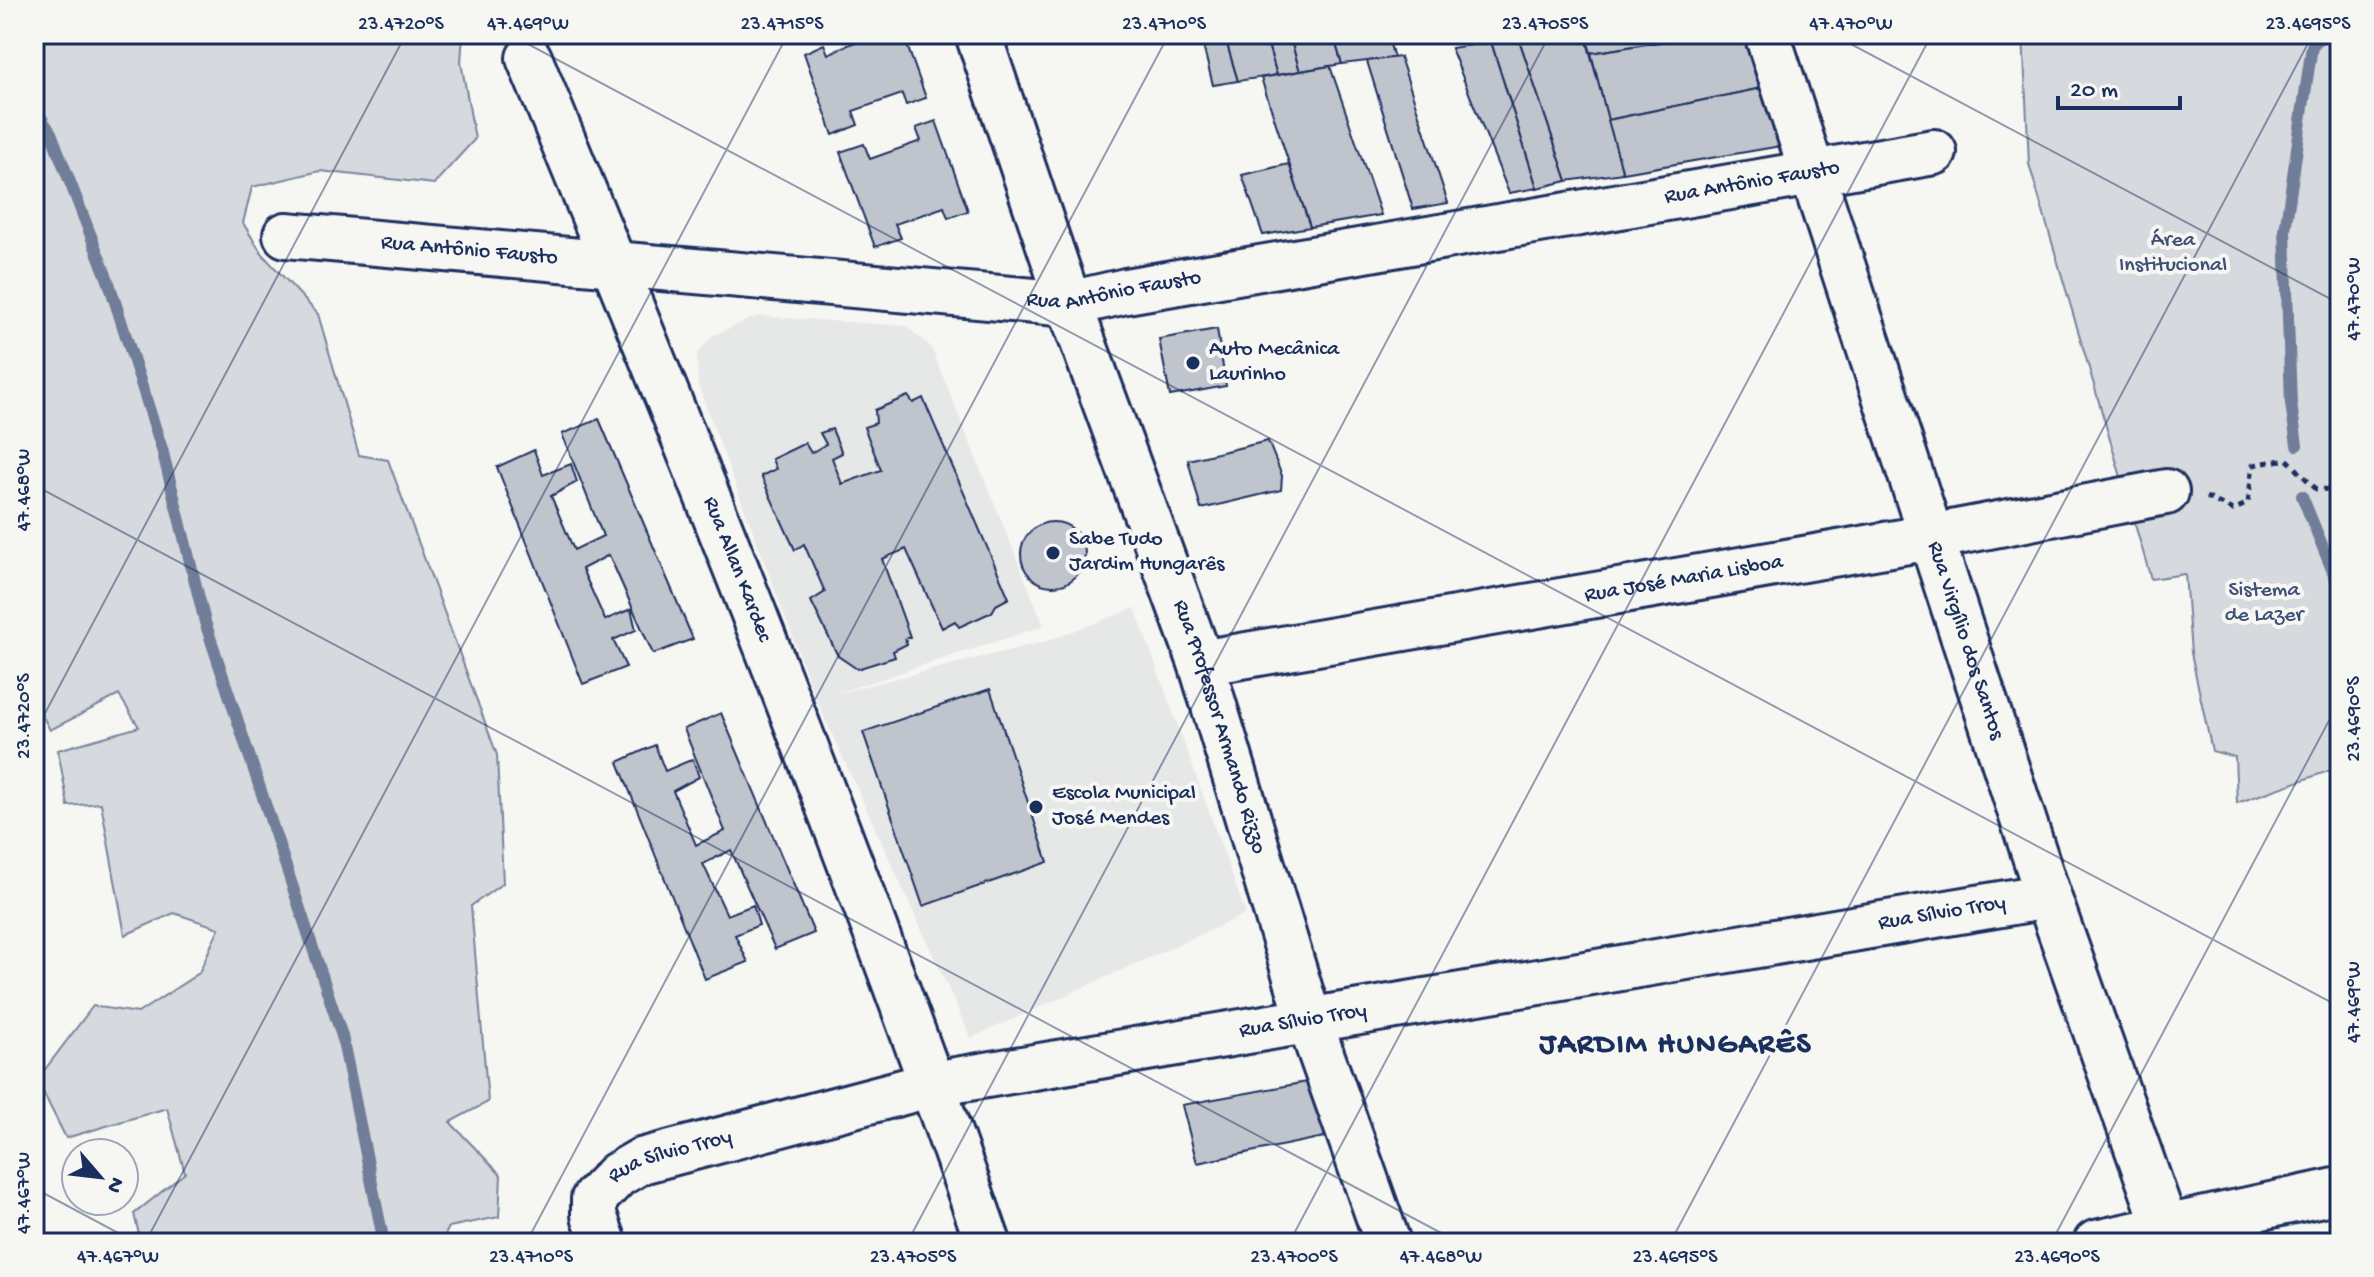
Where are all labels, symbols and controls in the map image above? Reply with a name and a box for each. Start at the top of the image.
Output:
text: 23.4720°S [358,14,445,37]
text: 47.469°W [487,14,569,37]
text: 23.4715°S [740,14,824,37]
text: 23.4710°S [1122,14,1207,37]
text: 23.4705°S [1502,14,1589,37]
text: 47.470°W [1809,14,1893,37]
text: 23.4695°S [2266,14,2351,37]
scale bar [2058,60,2180,110]
text: 20 m [2070,77,2118,106]
street label: Rua Antônio Fausto [1663,155,1842,211]
park label: Área Institucional [2119,228,2227,279]
street label: Rua Antônio Fausto [380,230,559,272]
text: 47.470°W [2344,257,2367,341]
street label: Rua Antônio Fausto [1025,265,1203,317]
place label: Auto Mecânica Laurinho [1209,337,1340,388]
marker: Auto Mecânica Laurinho [1184,354,1202,372]
text: 47.468°W [14,449,37,531]
street label: Rua Allan Kardec [696,493,777,647]
place label: Sabe Tudo Jardim Hungarês [1069,527,1225,578]
street label: Rua Virgílio dos Santos [1920,538,2009,744]
marker: Sabe Tudo Jardim Hungarês [1044,544,1062,562]
street label: Rua José Maria Lisboa [1583,550,1786,610]
park label: Sistema de Lazer [2225,578,2305,629]
street label: Rua Professor Armando Rizzo [1166,597,1271,857]
text: 23.4720°S [14,672,37,759]
text: 23.4690°S [2344,675,2367,762]
place label: Escola Municipal José Mendes [1052,781,1196,832]
marker: Escola Municipal José Mendes [1027,798,1045,816]
street label: Rua Sílvio Troy [1876,890,2008,937]
text: 47.469°W [2344,961,2367,1043]
street label: Rua Sílvio Troy [1237,998,1369,1045]
district label: JARDIM HUNGARÊS [1539,1028,1812,1064]
street label: Rua Sílvio Troy [603,1125,735,1189]
north arrow [60,1137,140,1217]
text: 47.467°W [14,1152,37,1234]
text: N [99,1172,129,1197]
text: 47.467°W [77,1247,159,1270]
text: 23.4710°S [489,1247,574,1270]
text: 23.4705°S [870,1247,957,1270]
text: 23.4700°S [1250,1247,1338,1270]
text: 47.468°W [1400,1247,1482,1270]
text: 23.4695°S [1633,1247,1718,1270]
text: 23.4690°S [2014,1247,2101,1270]

